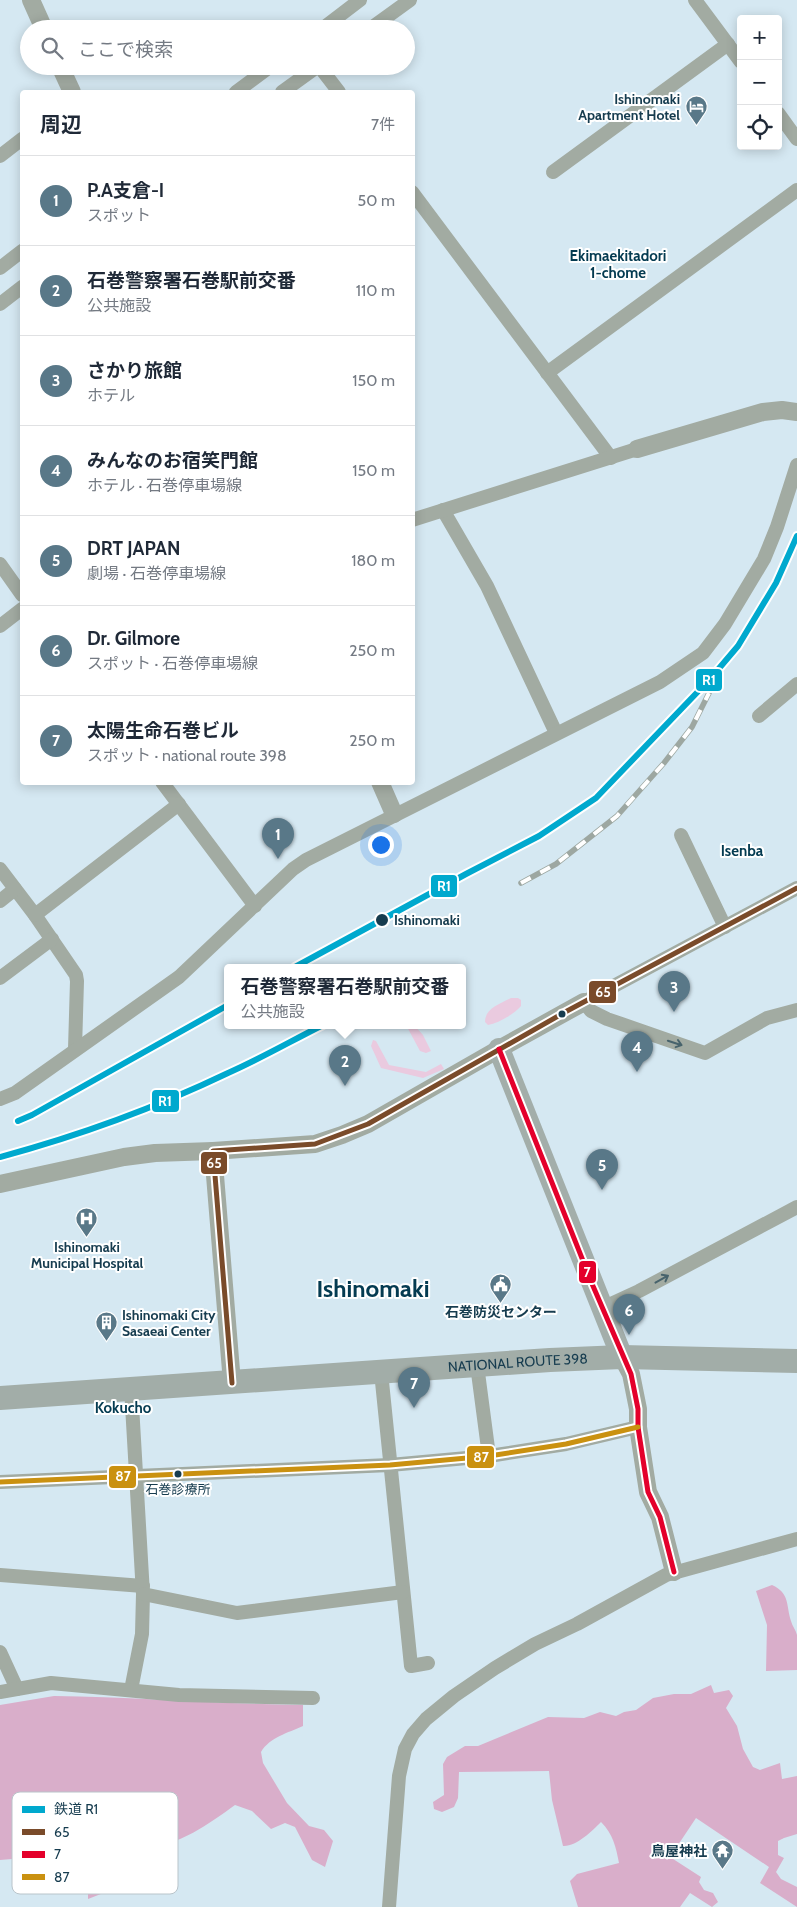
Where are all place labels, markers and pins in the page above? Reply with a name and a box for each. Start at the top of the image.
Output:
place label: Ishinomaki Apartment Hotel [578,90,680,124]
hotel icon: Ishinomaki Apartment Hotel [684,95,708,126]
pin: 1 [262,818,294,859]
place label: Ishinomaki [394,911,460,929]
marker: Ishinomaki [374,912,390,928]
pin: 3 [658,971,690,1012]
unlabelled marker [557,1009,567,1019]
pin: 4 [621,1031,653,1072]
pin: 2 [329,1045,361,1086]
pin: 5 [586,1149,618,1190]
hospital icon: Ishinomaki Municipal Hospital [75,1207,99,1238]
place label: Ishinomaki Municipal Hospital [31,1238,144,1272]
public building icon: 石巻防災センター [489,1272,513,1303]
pin: 6 [613,1294,645,1335]
place label: 石巻防災センター [445,1303,557,1321]
place label: Ishinomaki City Sasaeai Center [122,1306,216,1340]
building icon: Ishinomaki City Sasaeai Center [94,1311,118,1342]
pin: 7 [398,1367,430,1408]
marker: 石巻診療所 [173,1469,183,1479]
place label: 石巻診療所 [145,1481,211,1497]
temple icon: 鳥屋神社 [711,1839,735,1870]
place label: 鳥屋神社 [651,1842,707,1860]

